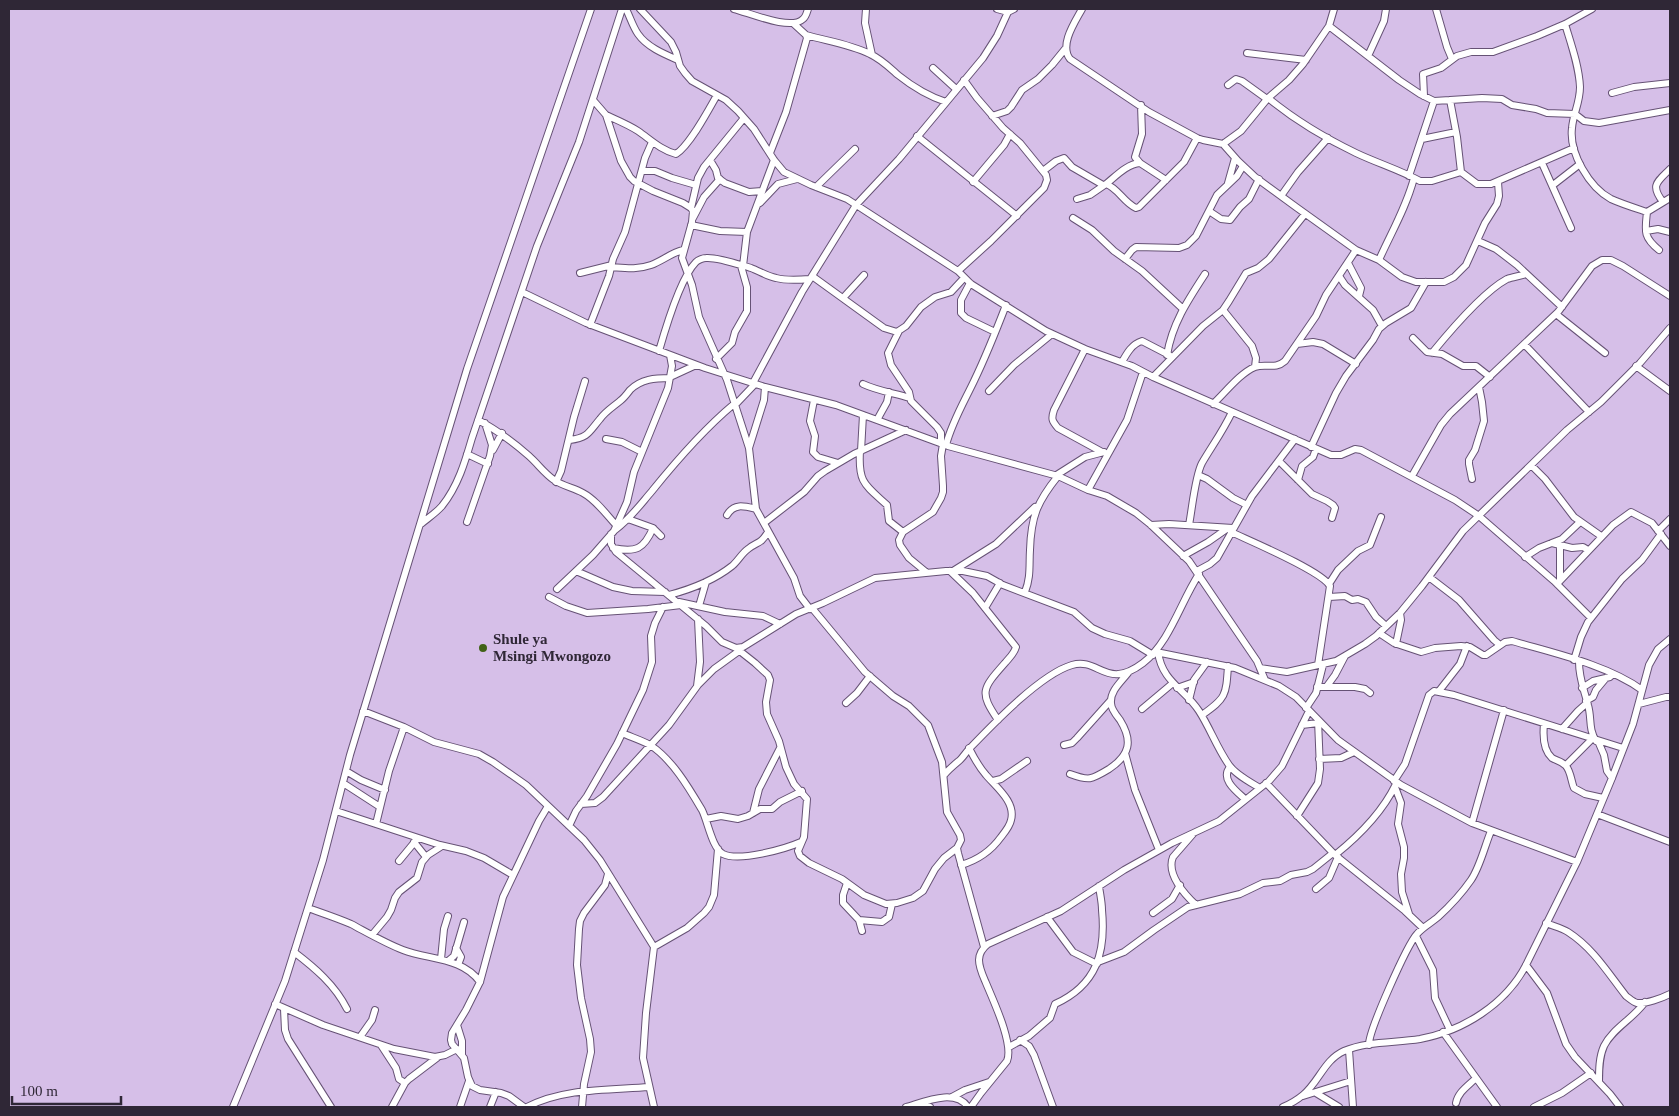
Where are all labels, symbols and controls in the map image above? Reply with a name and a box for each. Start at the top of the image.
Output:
place label: Shule ya Msingi Mwongozo [493,631,611,664]
marker: Shule ya Msingi Mwongozo [477,642,489,654]
scale bar [12,1074,121,1106]
text: 100 m [20,1083,58,1099]

